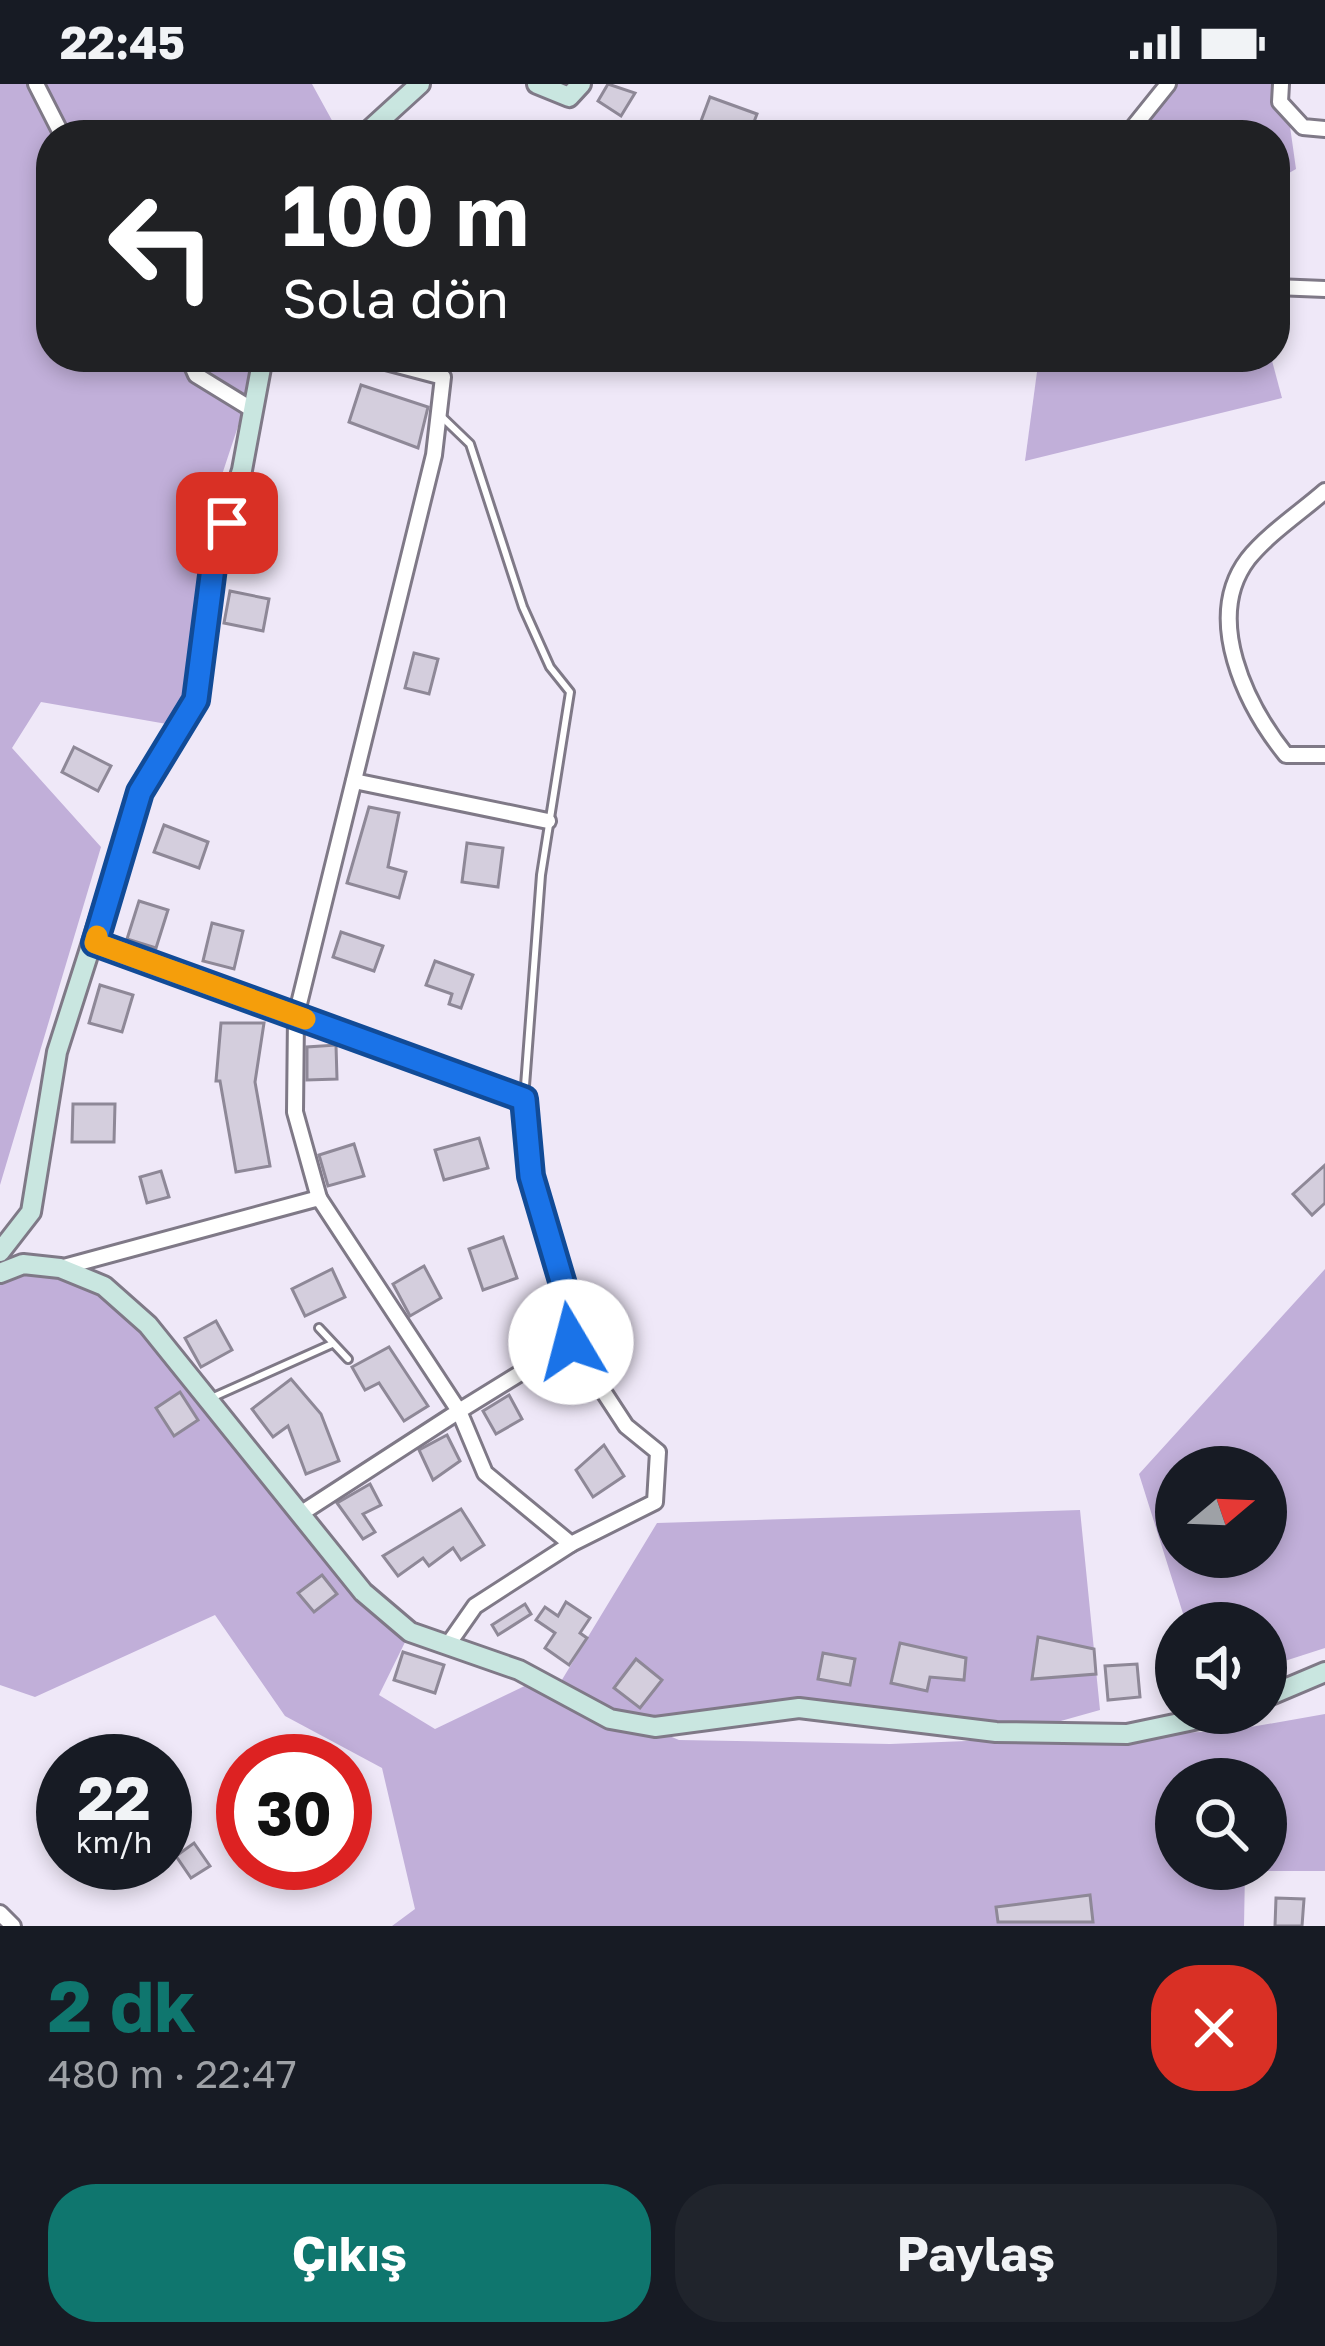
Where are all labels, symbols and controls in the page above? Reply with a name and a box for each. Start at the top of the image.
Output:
text: 22:45 [60,15,185,69]
text: 100 m [282,164,529,264]
icon: left [84,168,240,324]
text: Sola dön [282,265,509,330]
pin [176,472,278,574]
icon: arrive [194,490,260,556]
position arrow [508,1279,634,1405]
north arrow [1155,1446,1287,1578]
map controls [1155,1446,1287,1890]
button: sound [1155,1602,1287,1734]
speed limit sign: 30 [216,1734,372,1890]
button: search [1155,1758,1287,1890]
text: 22 [77,1761,151,1833]
text: km/h [76,1824,152,1860]
text: 2 dk [48,1961,196,2048]
button: close [1151,1965,1277,2091]
text: 480 m · 22:47 [48,2050,297,2097]
button: Çıkış [48,2184,651,2322]
button: Paylaş [675,2184,1277,2322]

